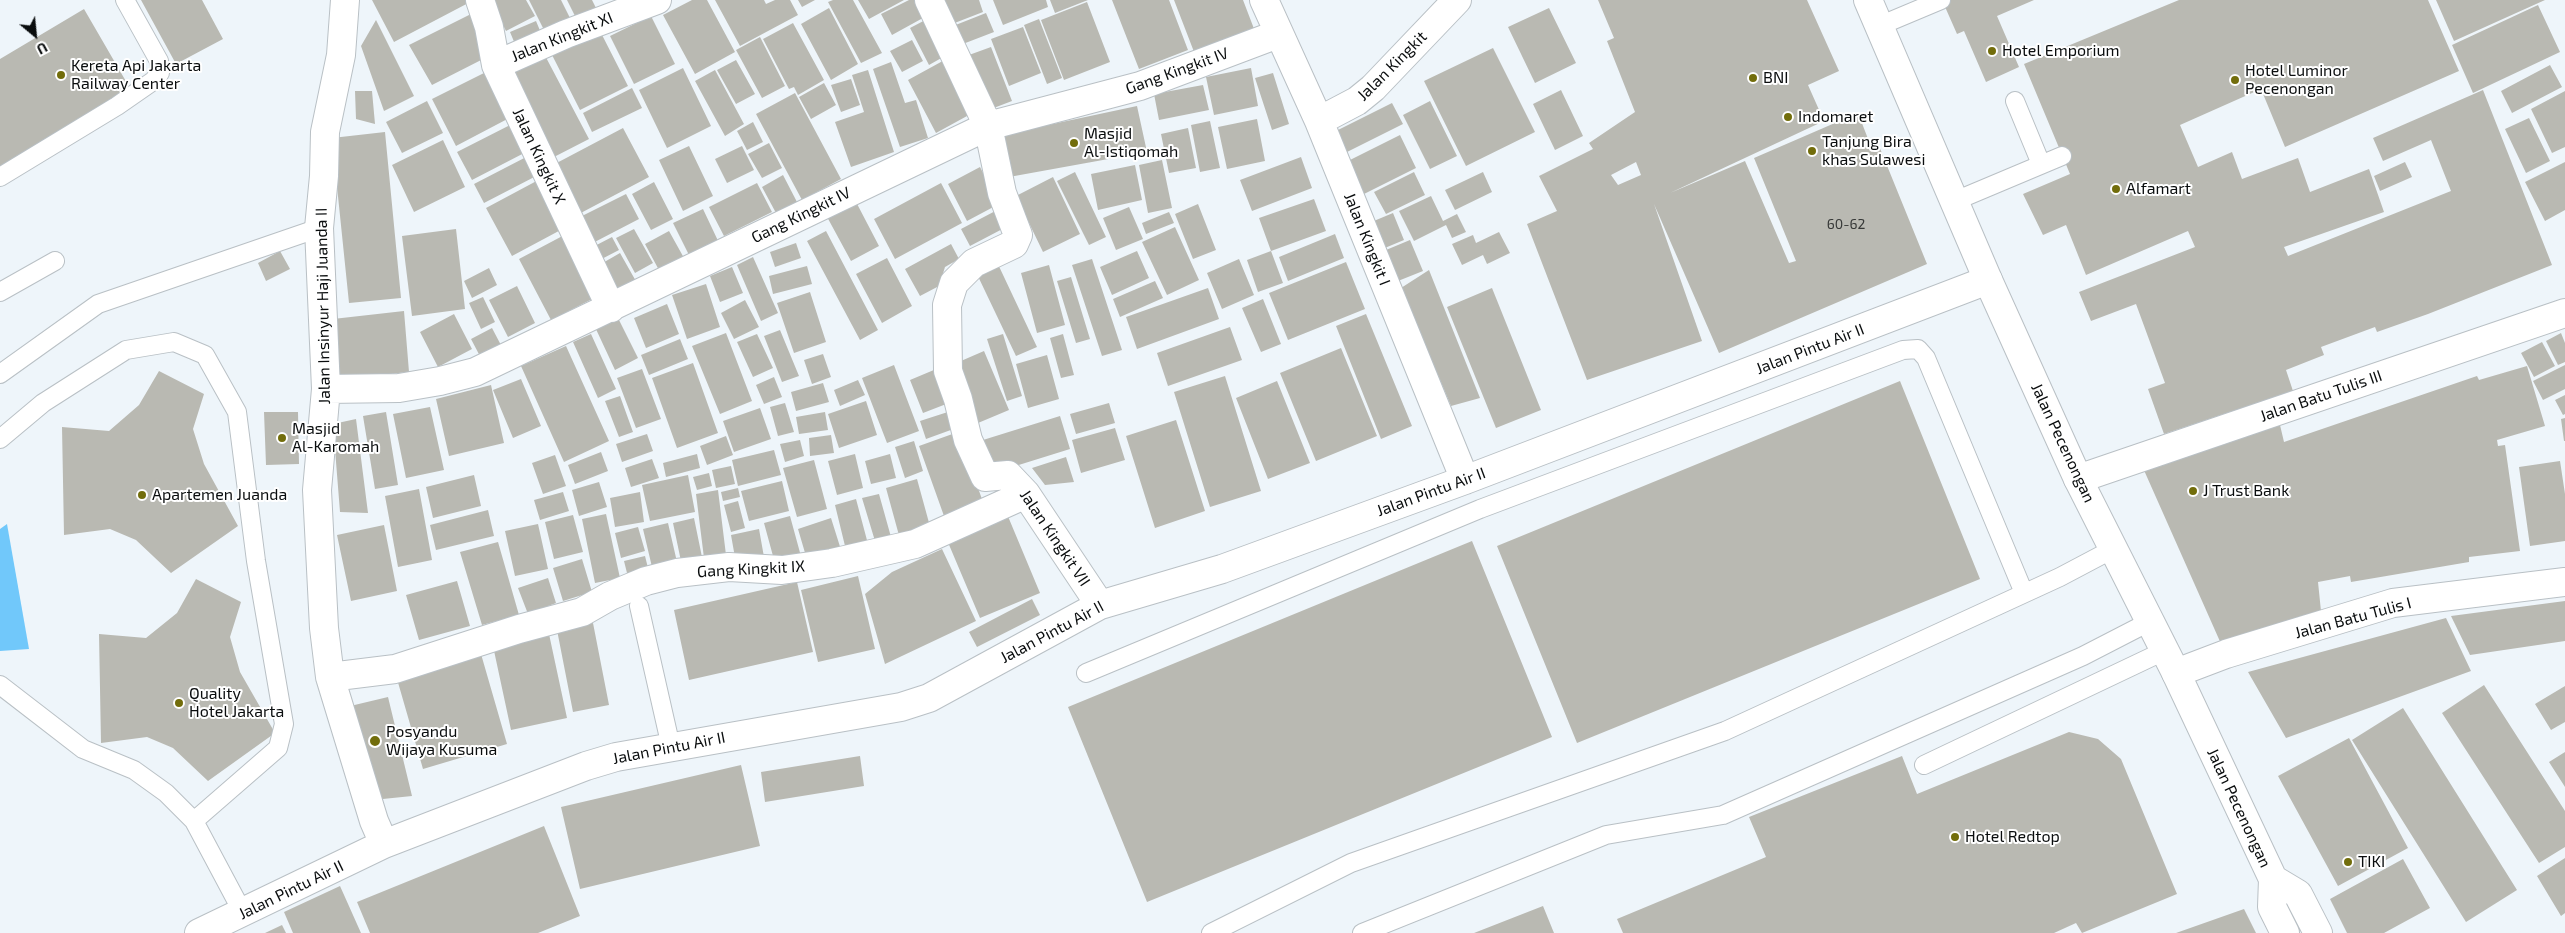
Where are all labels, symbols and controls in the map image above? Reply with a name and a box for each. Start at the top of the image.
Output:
street label: Jalan Kingkit XI [508,8,616,66]
north arrow [10,10,60,60]
street label: Jalan Kingkit [1353,27,1431,105]
text: U [34,39,51,58]
place label: Hotel Emporium [2002,41,2120,61]
street label: Gang Kingkit IV [1123,44,1231,98]
marker: Hotel Emporium [1986,45,1998,57]
place label: Kereta Api Jakarta Railway Center [71,56,201,94]
place label: Hotel Luminor Pecenongan [2245,61,2348,99]
place label: BNI [1763,68,1788,88]
marker: Kereta Api Jakarta Railway Center [55,69,67,81]
marker: BNI [1747,72,1759,84]
marker: Hotel Luminor Pecenongan [2229,74,2241,86]
street label: Jalan Kingkit X [508,105,570,207]
place label: Indomaret [1798,107,1873,127]
marker: Indomaret [1782,111,1794,123]
place label: Masjid Al-Istiqomah [1084,124,1178,162]
place label: Tanjung Bira khas Sulawesi [1822,132,1925,170]
marker: Masjid Al-Istiqomah [1068,137,1080,149]
marker: Tanjung Bira khas Sulawesi [1806,145,1818,157]
place label: Alfamart [2126,179,2191,199]
street label: Gang Kingkit IV [748,183,854,247]
marker: Alfamart [2110,183,2122,195]
street label: Jalan Kingkit I [1340,190,1394,288]
street label: Jalan Insinyur Haji Juanda II [312,208,334,404]
house number: 60-62 [1827,216,1865,232]
street label: Jalan Pintu Air II [1753,320,1867,378]
street label: Jalan Batu Tulis III [2257,366,2385,426]
street label: Jalan Pecenongan [2027,380,2099,506]
place label: Masjid Al-Karomah [292,419,379,457]
marker: Masjid Al-Karomah [276,432,288,444]
street label: Jalan Pintu Air II [1374,463,1488,521]
place label: J Trust Bank [2203,481,2289,501]
place label: Apartemen Juanda [152,485,287,505]
marker: J Trust Bank [2187,485,2199,497]
street label: Jalan Kingkit VII [1016,486,1094,590]
marker: Apartemen Juanda [136,489,148,501]
street label: Gang Kingkit IX [697,557,805,581]
street label: Jalan Batu Tulis I [2293,593,2413,643]
street label: Jalan Pintu Air II [997,597,1107,667]
place label: Quality Hotel Jakarta [189,684,284,722]
marker: Quality Hotel Jakarta [173,697,185,709]
place label: Posyandu Wijaya Kusuma [386,722,497,760]
street label: Jalan Pintu Air II [611,728,727,768]
marker: Posyandu Wijaya Kusuma [368,734,382,748]
street label: Jalan Pecenongan [2203,745,2275,871]
place label: Hotel Redtop [1965,827,2060,847]
marker: Hotel Redtop [1949,831,1961,843]
place label: TIKI [2358,852,2385,872]
street label: Jalan Pintu Air II [235,856,347,924]
marker: TIKI [2342,856,2354,868]

